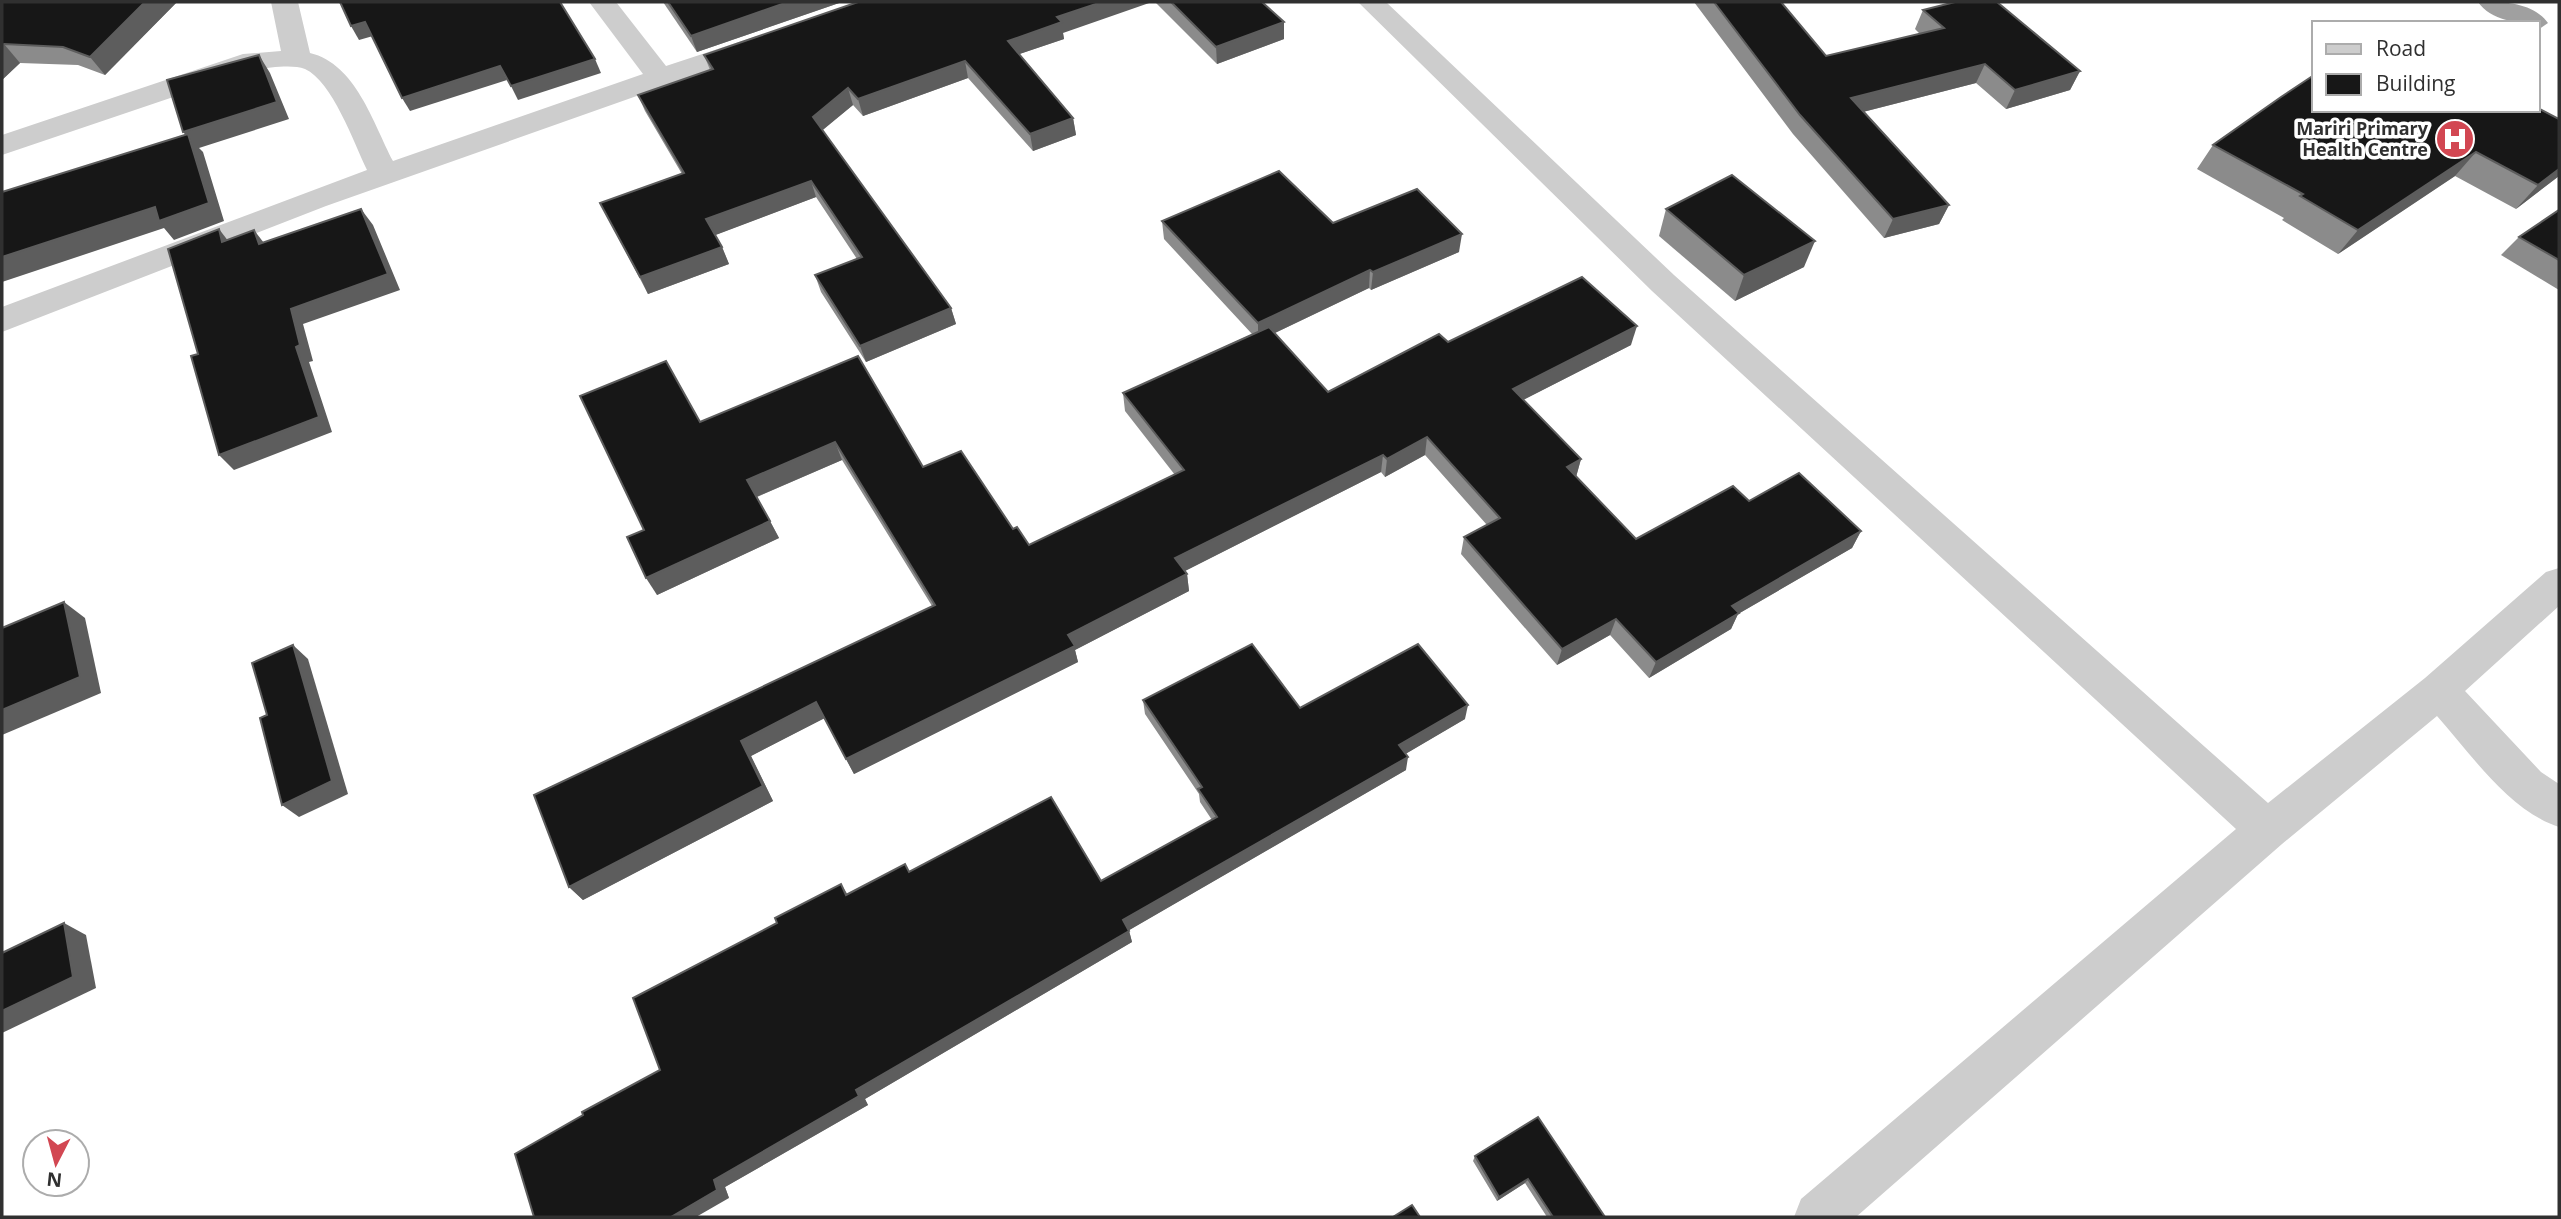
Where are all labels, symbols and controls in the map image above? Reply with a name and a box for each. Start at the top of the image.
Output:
legend [2312,21,2540,112]
text: Road [2376,34,2426,62]
text: Building [2376,69,2455,97]
place label: Mariri Primary Health Centre [2296,116,2429,161]
hospital icon: Mariri Primary Health Centre [2434,118,2476,160]
north arrow [21,1128,91,1198]
text: N [45,1166,63,1194]

